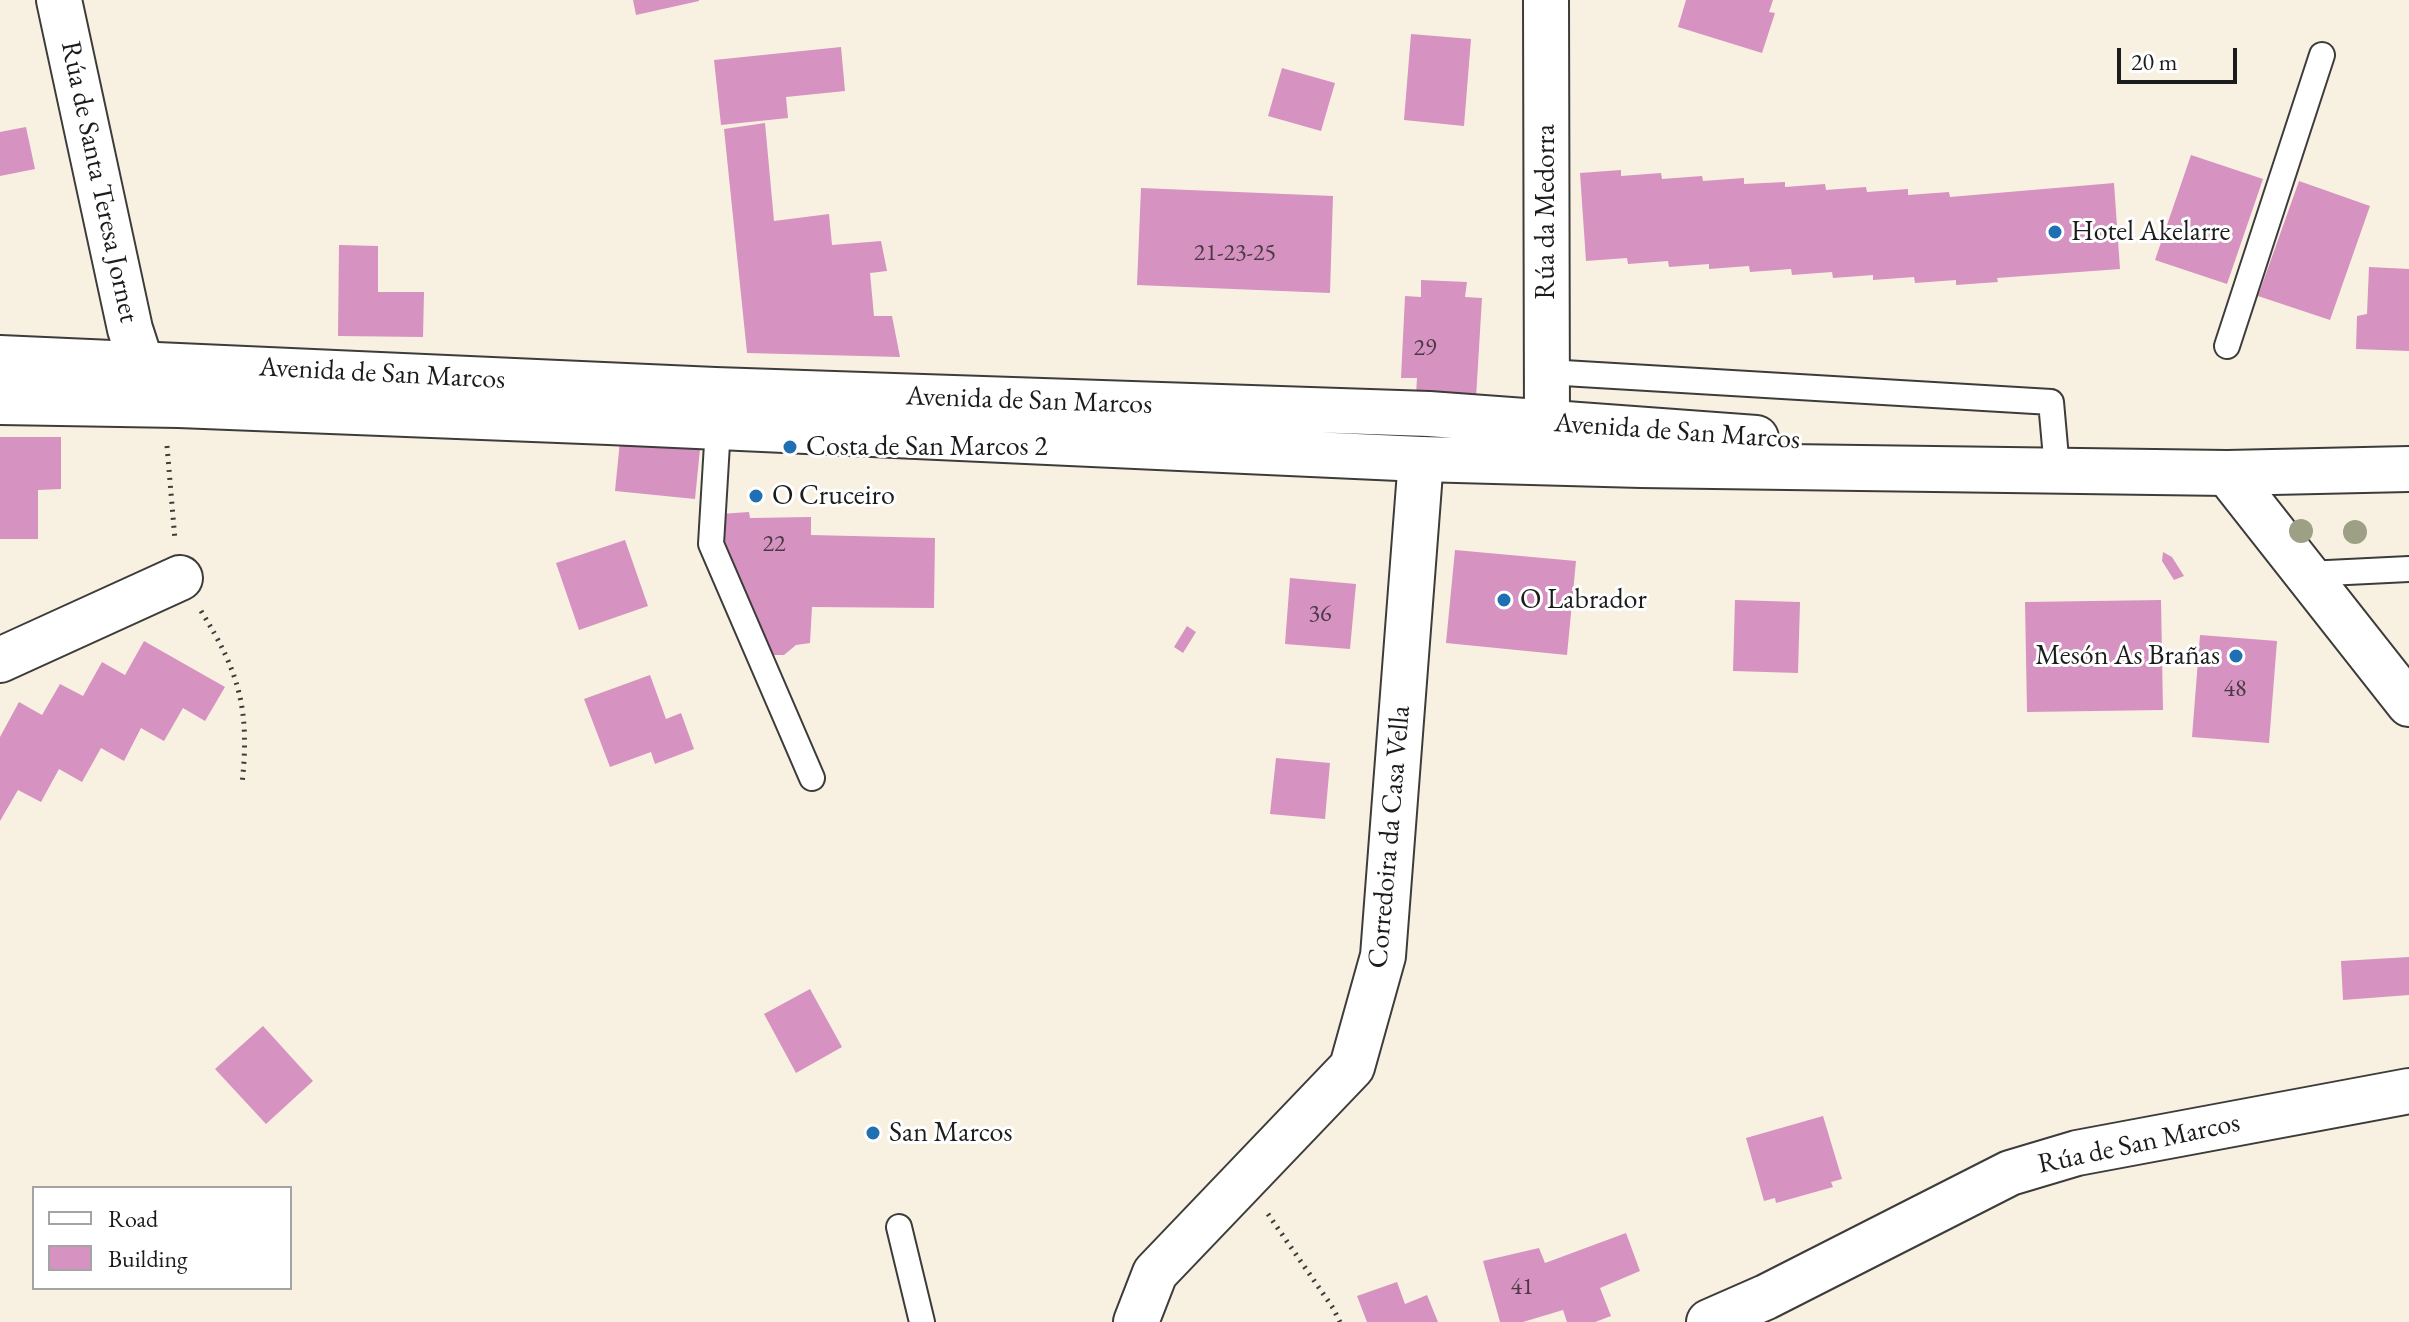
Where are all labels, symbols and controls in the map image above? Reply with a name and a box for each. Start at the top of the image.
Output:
scale bar [2121,32,2241,82]
street label: Rúa de Santa Teresa Jornet [53,38,145,326]
text: 20 m [2131,46,2178,77]
street label: Rúa da Medorra [1529,124,1563,300]
place label: Hotel Akelarre [2071,215,2231,249]
marker: Hotel Akelarre [2046,223,2064,241]
house number: 21-23-25 [1194,239,1276,267]
house number: 29 [1413,334,1437,362]
street label: Avenida de San Marcos [258,351,506,397]
street label: Avenida de San Marcos [905,380,1153,422]
street label: Avenida de San Marcos [1553,407,1801,457]
place label: Costa de San Marcos 2 [806,430,1048,464]
marker: Costa de San Marcos 2 [781,438,799,456]
place label: O Cruceiro [772,479,895,513]
marker: O Cruceiro [747,487,765,505]
house number: 22 [762,530,786,558]
place label: O Labrador [1520,583,1647,617]
marker: O Labrador [1495,591,1513,609]
house number: 36 [1308,600,1332,628]
place label: Mesón As Brañas [2035,639,2220,673]
marker: Mesón As Brañas [2227,647,2245,665]
house number: 48 [2223,675,2247,703]
street label: Corredoira da Casa Vella [1362,704,1418,970]
street label: Rúa de San Marcos [2035,1106,2243,1182]
place label: San Marcos [889,1116,1013,1150]
marker: San Marcos [864,1124,882,1142]
legend [32,1186,292,1290]
text: Road [108,1203,158,1234]
text: Building [108,1243,188,1274]
house number: 41 [1510,1273,1534,1301]

